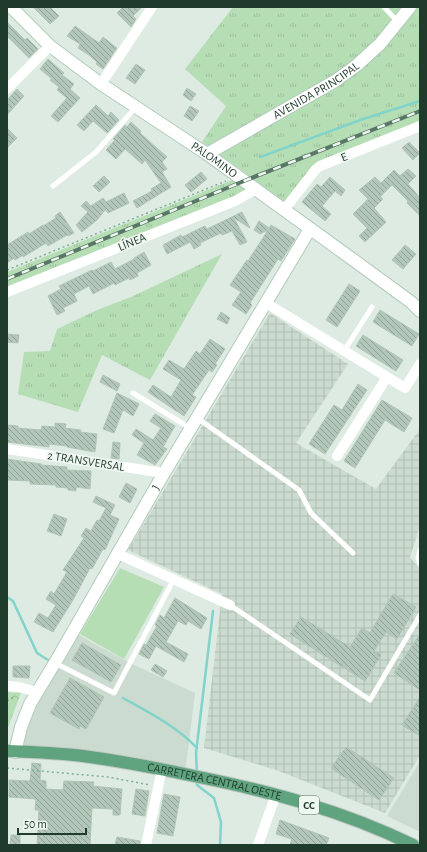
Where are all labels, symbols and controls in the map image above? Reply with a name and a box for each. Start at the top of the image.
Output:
street label: AVENIDA PRINCIPAL [271,60,361,121]
street label: PALOMINO [189,139,240,180]
street label: E [339,150,349,164]
street label: LÍNEA [116,230,148,253]
street label: 2 TRANSVERSAL [47,449,125,473]
street label: J [150,483,162,492]
street label: CARRETERA CENTRAL OESTE [146,761,283,802]
road number: CC [299,796,319,814]
scale bar [18,810,86,836]
text: 50 m [24,818,47,830]

